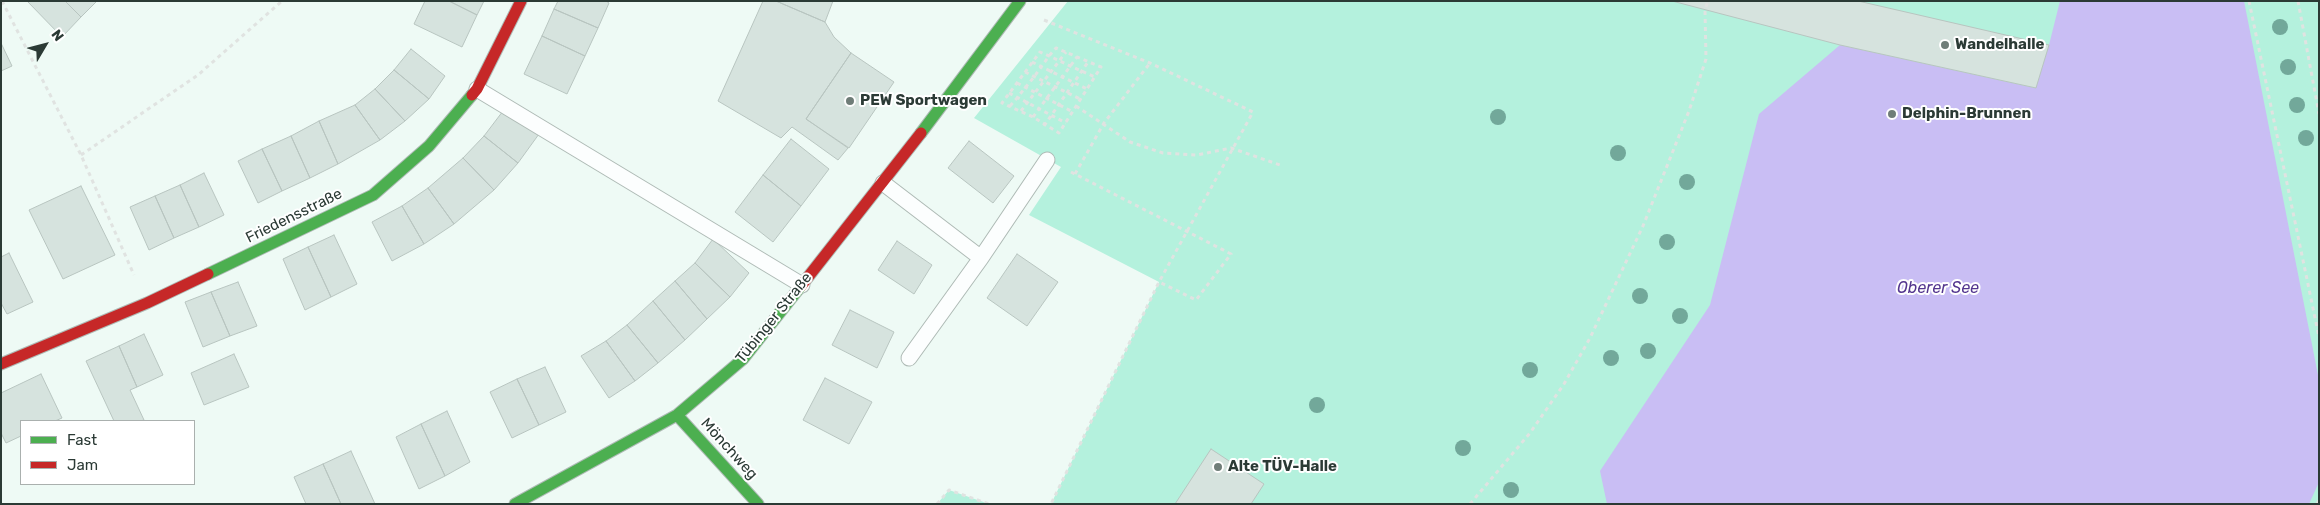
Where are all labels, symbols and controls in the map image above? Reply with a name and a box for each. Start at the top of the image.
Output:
north arrow [20,20,70,70]
text: N [48,27,67,45]
place label: Wandelhalle [1955,36,2044,54]
marker: Wandelhalle [1939,39,1951,51]
place label: PEW Sportwagen [860,92,987,110]
marker: PEW Sportwagen [844,95,856,107]
place label: Delphin-Brunnen [1902,105,2031,123]
marker: Delphin-Brunnen [1886,108,1898,120]
street label: Friedensstraße [243,185,345,247]
street label: Tübinger Straße [732,269,816,367]
water label: Oberer See [1897,278,1979,298]
street label: Mönchweg [697,415,761,483]
legend [20,420,195,485]
text: Fast [67,431,97,449]
text: Jam [67,456,98,474]
place label: Alte TÜV-Halle [1228,458,1337,476]
marker: Alte TÜV-Halle [1212,461,1224,473]

